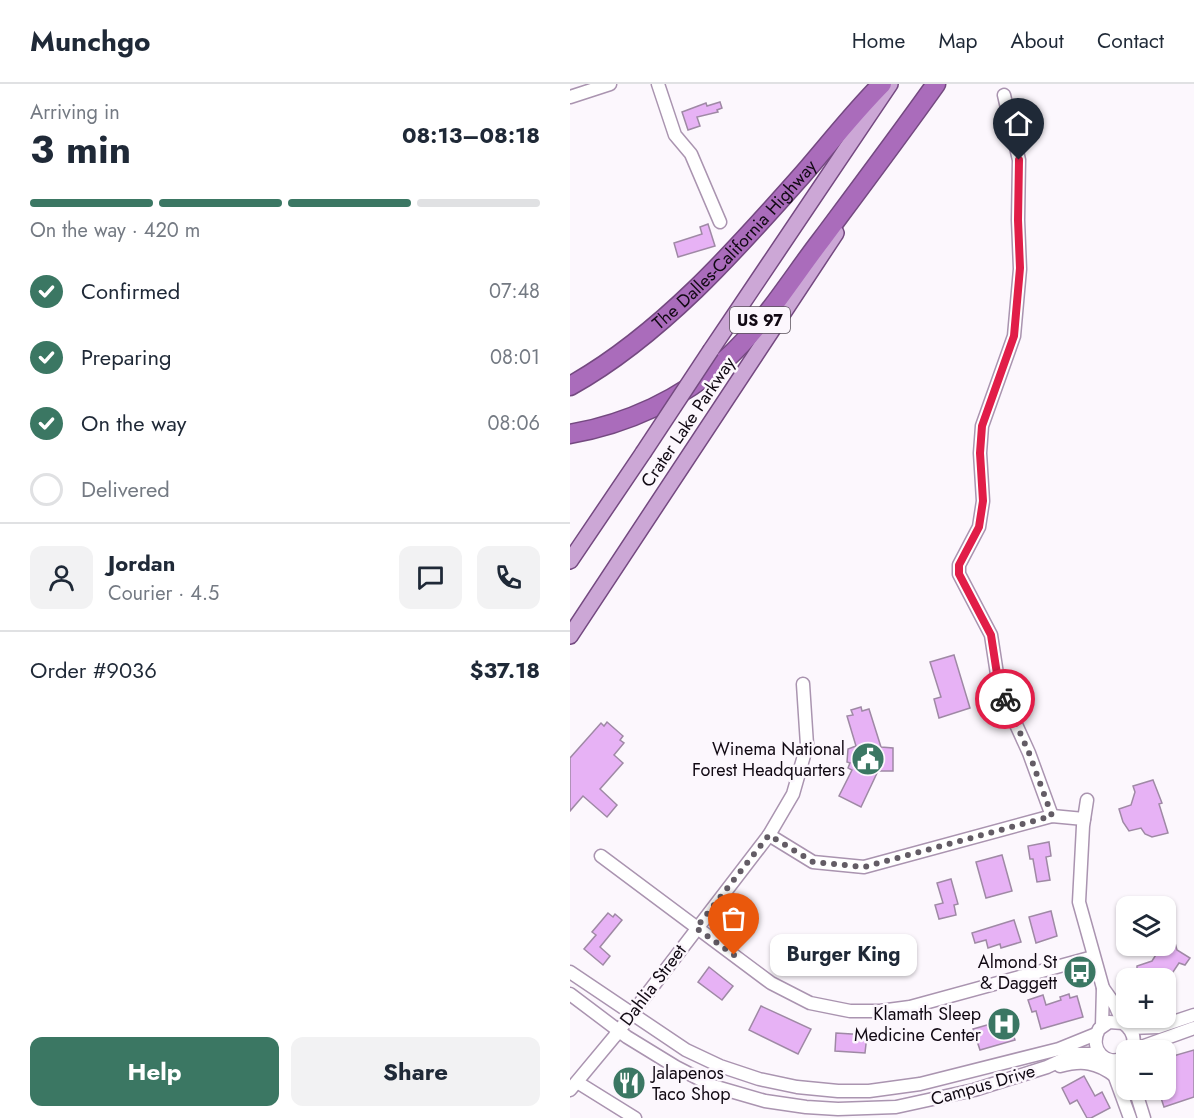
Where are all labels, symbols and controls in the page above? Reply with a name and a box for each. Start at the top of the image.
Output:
text: Munchgo [30,21,151,62]
text: Home [852,26,905,56]
text: Map [938,26,978,56]
text: About [1011,26,1064,56]
text: Contact [1097,26,1164,56]
text: Arriving in [30,98,120,127]
pin [993,98,1044,160]
icon: home [1002,107,1035,140]
text: 08:13–08:18 [402,119,540,151]
text: 3 min [30,121,131,178]
street label: The Dalles-California Highway [647,154,823,336]
text: On the way · 420 m [30,216,200,245]
icon: check [30,275,63,308]
text: Confirmed [81,275,180,307]
text: 07:48 [489,277,540,306]
road number: US 97 [730,307,790,333]
icon: check [30,341,63,374]
text: Preparing [81,341,172,373]
text: 08:01 [490,343,540,372]
street label: Crater Lake Parkway [635,351,741,492]
icon: check [30,407,63,440]
text: On the way [81,407,186,439]
text: 08:06 [488,409,540,438]
text: Delivered [81,473,170,505]
button: person [30,546,93,609]
button: chat [399,546,462,609]
button: phone [477,546,540,609]
text: Jordan [108,547,175,579]
text: Courier · 4.5 [108,579,219,608]
text: Order #9036 [30,654,157,686]
text: $37.18 [470,654,540,686]
courier [975,669,1035,729]
icon: bike [989,683,1022,716]
place label: Winema National Forest Headquarters [692,736,845,783]
public building icon: Winema National Forest Headquarters [850,741,886,777]
pin [708,893,759,955]
map controls [1116,896,1176,1100]
button: layers [1116,896,1176,956]
icon: bag [717,902,750,935]
callout: Burger King [770,934,917,976]
street label: Dahlia Street [614,938,693,1031]
text: Burger King [787,940,900,969]
place label: Almond St & Daggett [978,949,1058,996]
bus stop icon: Almond St & Daggett [1062,954,1098,990]
button: + [1116,968,1176,1028]
place label: Klamath Sleep Medicine Center [854,1001,982,1048]
hospital icon: Klamath Sleep Medicine Center [986,1006,1022,1042]
button: Help [30,1037,279,1106]
button: Share [291,1037,540,1106]
button: − [1116,1040,1176,1100]
street label: Campus Drive [928,1058,1038,1112]
place label: Jalapenos Taco Shop [650,1060,730,1107]
restaurant icon: Jalapenos Taco Shop [611,1065,647,1101]

